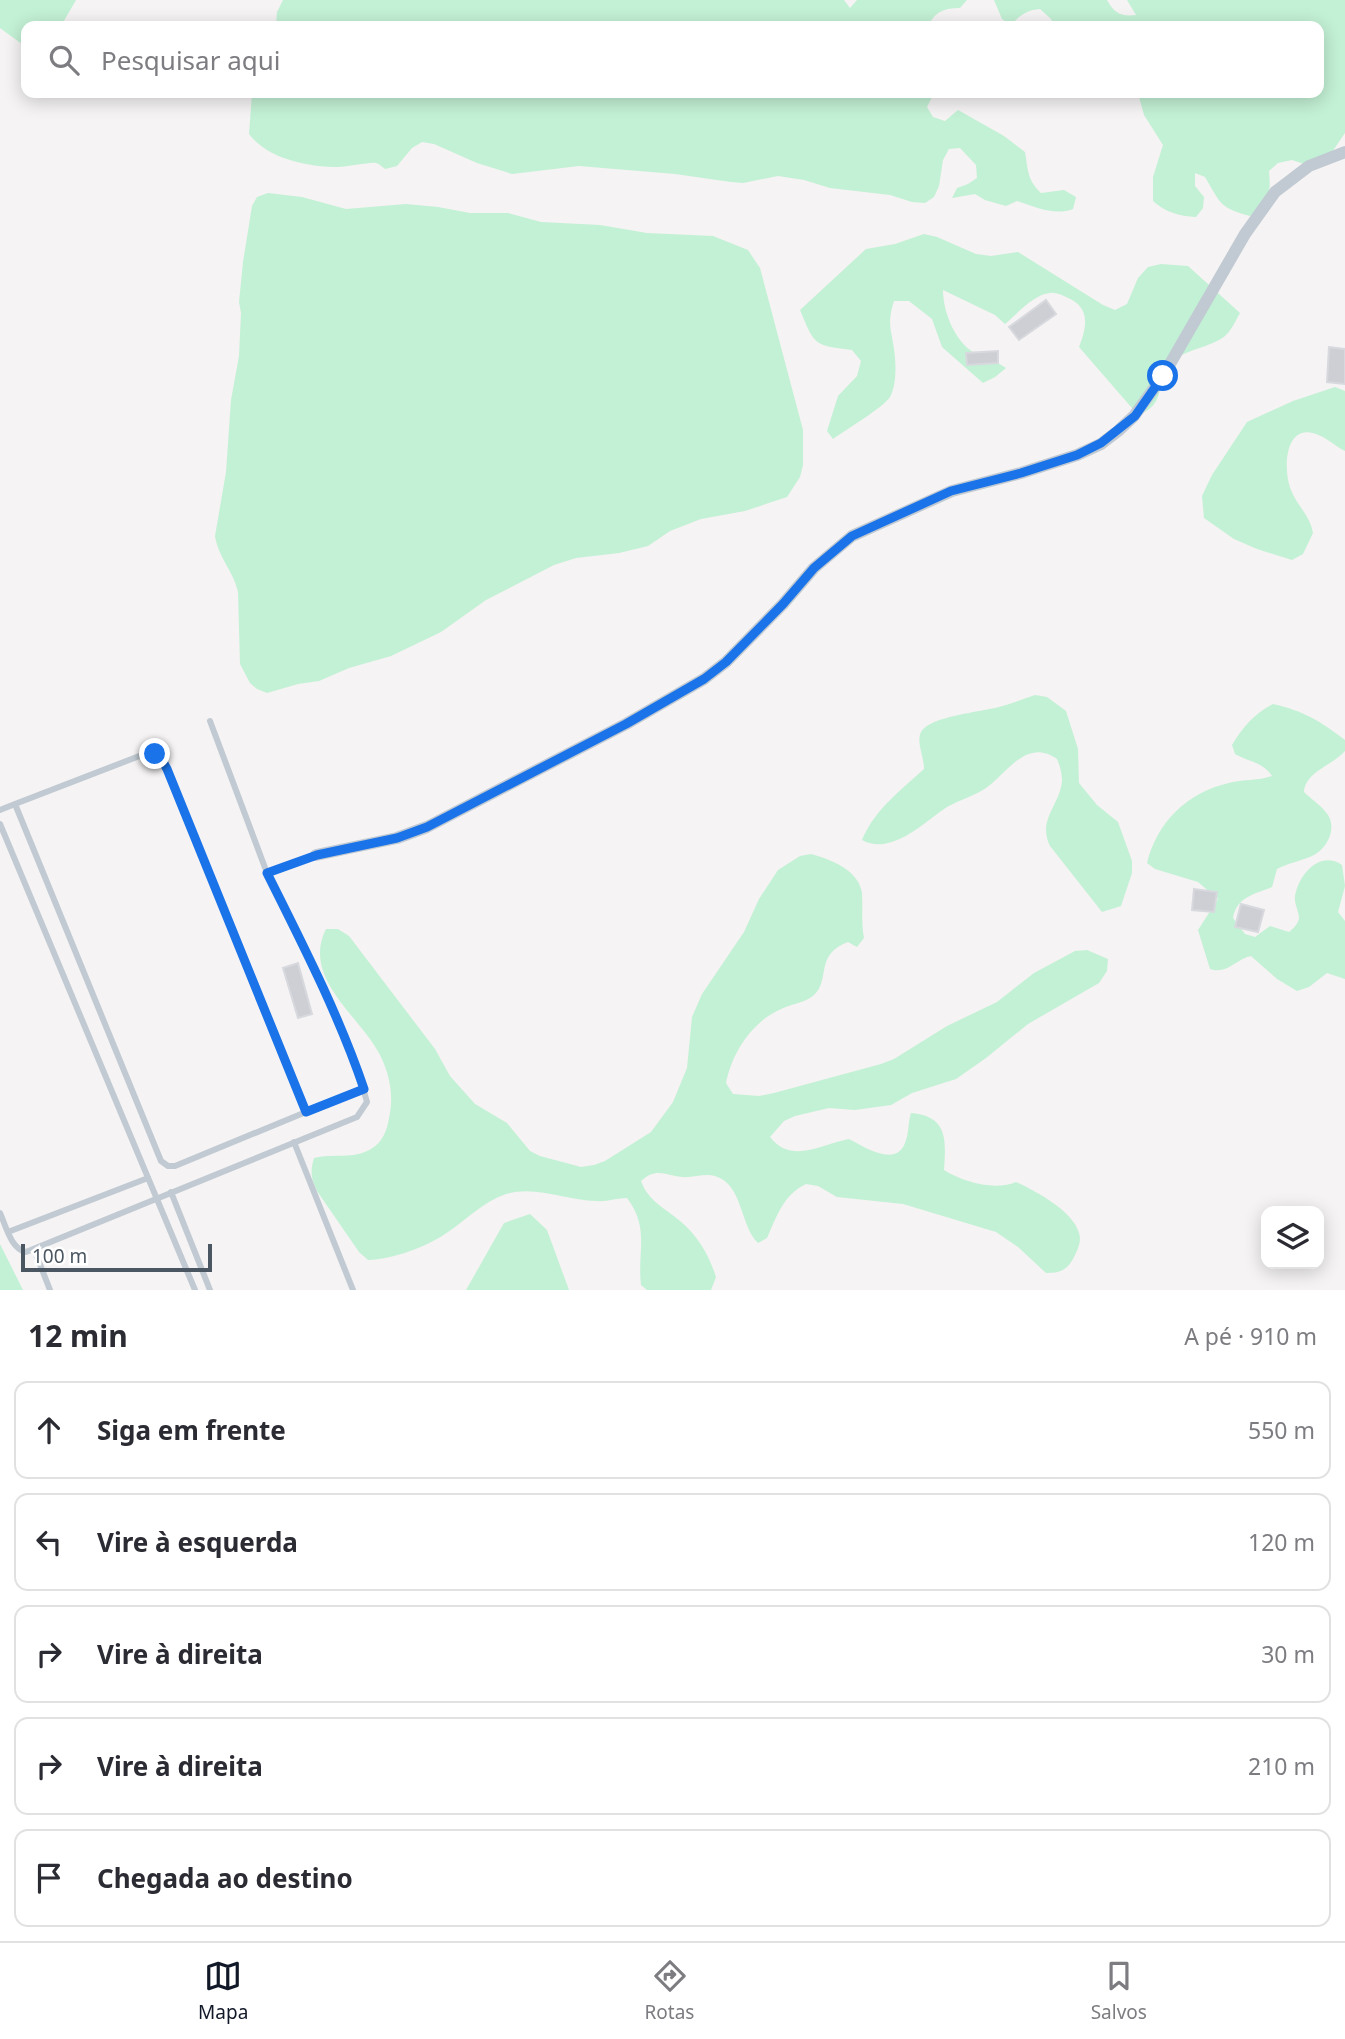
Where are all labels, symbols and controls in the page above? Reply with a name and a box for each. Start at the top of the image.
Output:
search box [21,21,1324,98]
icon: search [45,41,83,79]
text: Pesquisar aqui [101,42,281,78]
route start [1147,360,1178,391]
route end [139,738,170,769]
map controls [1261,1206,1324,1269]
button: layers [1261,1206,1324,1269]
scale bar [21,1241,212,1273]
text: 100 m [32,1243,87,1269]
text: 12 min [28,1315,128,1356]
text: A pé · 910 m [1184,1320,1317,1352]
icon: ahead [30,1411,68,1449]
text: Siga em frente [97,1412,286,1448]
text: 550 m [1248,1414,1315,1446]
icon: left [30,1523,68,1561]
text: Vire à esquerda [97,1524,298,1560]
text: 120 m [1248,1526,1315,1558]
icon: right [30,1635,68,1673]
text: Vire à direita [97,1636,263,1672]
text: 30 m [1261,1638,1315,1670]
icon: right [30,1747,68,1785]
text: Vire à direita [97,1748,263,1784]
text: 210 m [1248,1750,1315,1782]
icon: arrive [30,1859,68,1897]
text: Chegada ao destino [97,1860,353,1896]
tab: Mapa [198,1957,248,2025]
tab: Rotas [645,1957,694,2025]
tab: Salvos [1091,1957,1147,2025]

